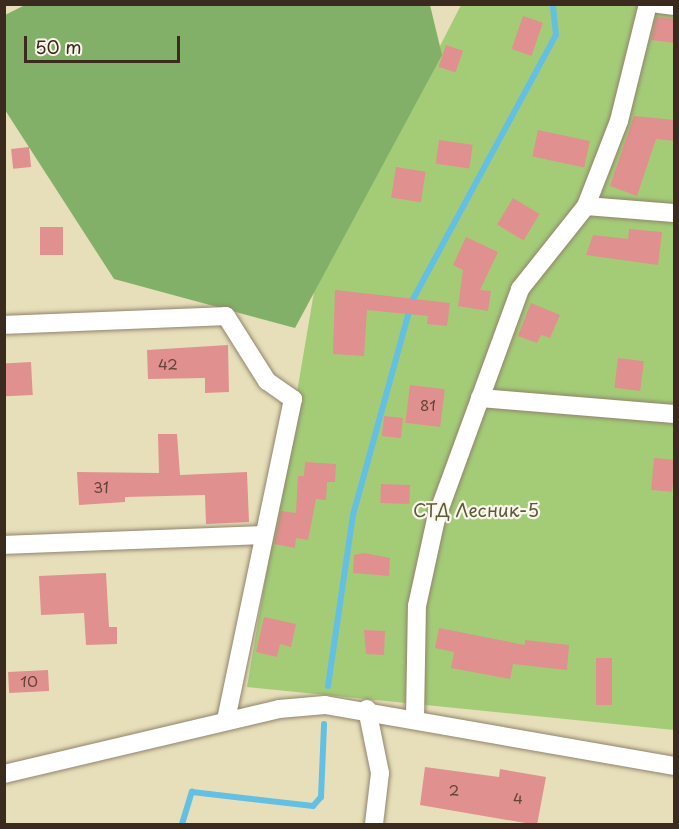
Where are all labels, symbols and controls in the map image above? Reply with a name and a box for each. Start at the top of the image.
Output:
scale bar [27,24,183,62]
text: 50 m [35,33,82,60]
house number: 42 [158,355,178,373]
house number: 81 [420,396,436,414]
house number: 31 [93,478,109,496]
park label: СТД Лесник-5 [412,499,540,521]
house number: 10 [20,672,38,690]
house number: 2 [449,781,459,799]
house number: 4 [513,789,523,807]

